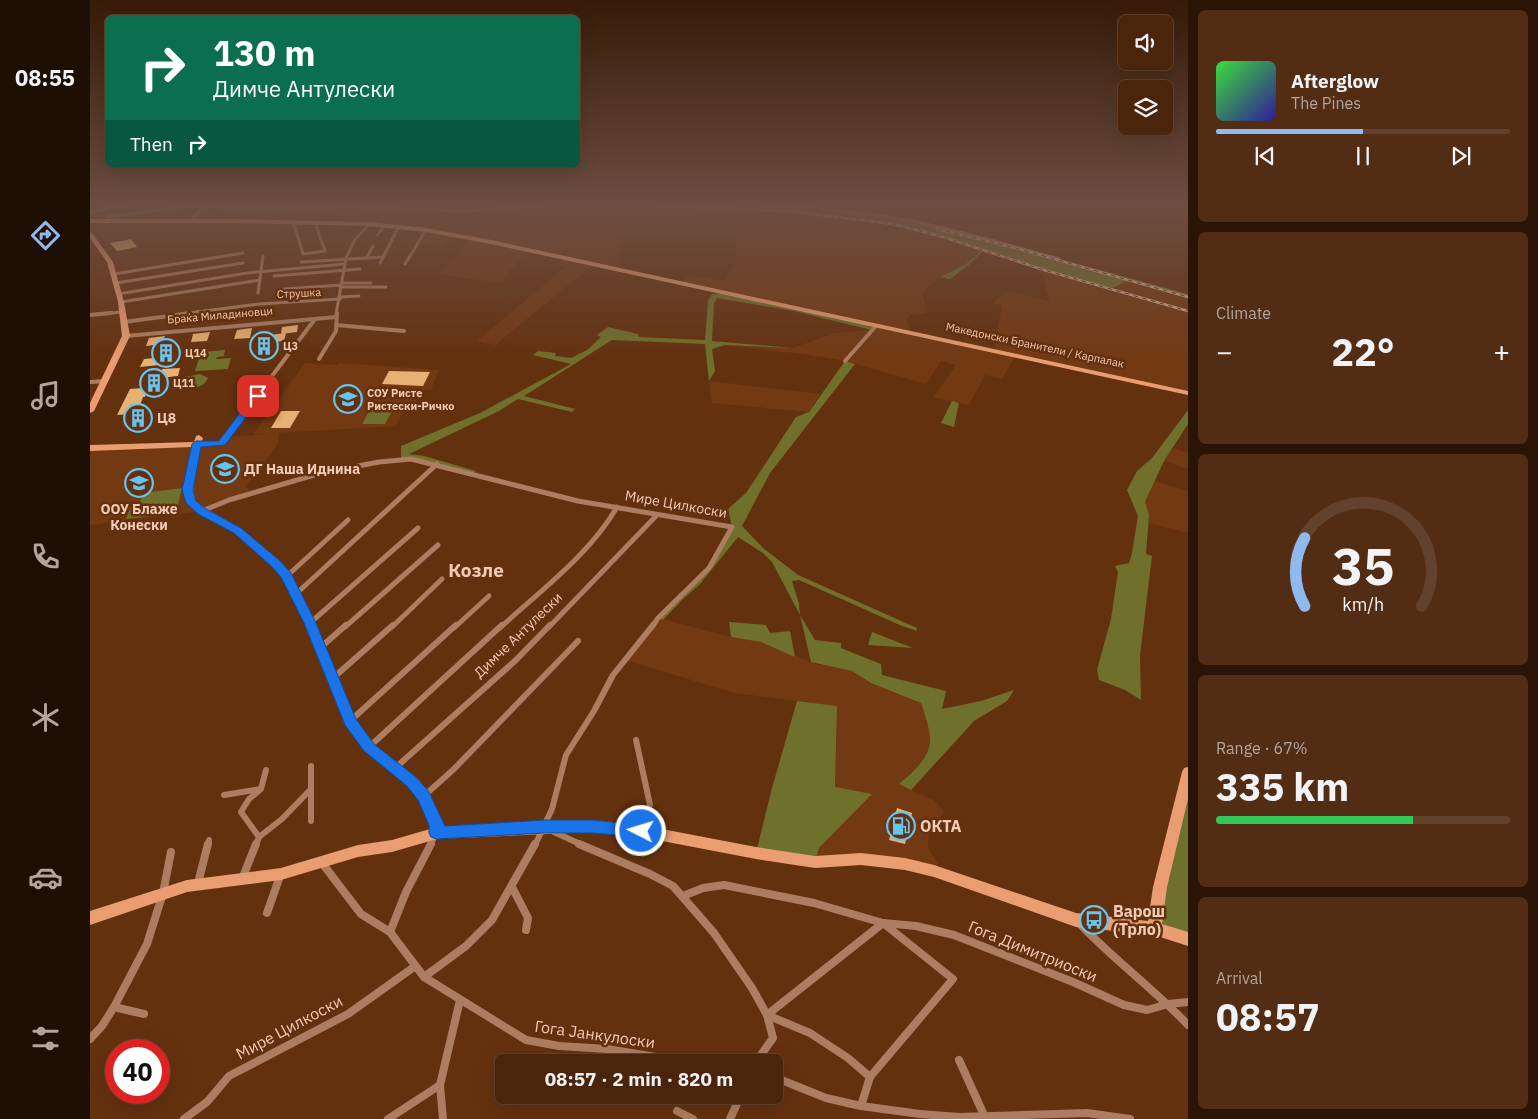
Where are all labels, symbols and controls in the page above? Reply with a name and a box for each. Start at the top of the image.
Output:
map controls [1118,15,1173,135]
button: sound [1118,15,1173,70]
text: 130 m [213,30,316,76]
icon: right [130,35,195,100]
text: 08:55 [15,63,75,92]
text: Afterglow [1291,69,1379,93]
text: Димче Антулески [213,74,395,103]
button: layers [1118,80,1173,135]
text: The Pines [1291,93,1361,113]
icon: right [183,130,211,158]
text: Then [130,132,173,156]
icon: previous [1251,142,1279,170]
icon: pause [1349,142,1377,170]
icon: next [1447,142,1475,170]
icon: directions [28,218,63,253]
street label: Струшка [276,285,322,301]
street label: Браќа Миладиновци [166,303,274,327]
text: Climate [1216,303,1271,323]
street label: Македонски Бранители / Карпалак [945,319,1125,371]
text: 22° [1331,327,1395,376]
building icon: Ц3 [249,331,279,361]
text: − [1216,333,1233,370]
text: + [1493,333,1510,370]
building icon: Ц14 [151,338,181,368]
place label: Ц3 [283,339,298,353]
place label: Ц14 [185,346,207,360]
building icon: Ц11 [139,368,169,398]
pin [237,375,279,417]
place label: Ц11 [173,376,195,390]
icon: music [28,378,63,413]
icon: arrive [244,382,272,410]
school or university icon: СОУ Ристе Ристески-Ричко [333,384,363,414]
place label: СОУ Ристе Ристески-Ричко [367,386,455,413]
building icon: Ц8 [123,403,153,433]
place label: Ц8 [157,409,176,427]
school or university icon: ДГ Наша Иднина [210,454,240,484]
place label: ДГ Наша Иднина [244,460,360,478]
school or university icon: ООУ Блаже Конески [124,468,154,498]
street label: Мире Цилкоски [624,486,728,522]
place label: ООУ Блаже Конески [100,500,178,534]
text: 35 [1332,532,1394,599]
icon: phone [28,539,63,574]
district label: Козле [448,558,504,582]
street label: Димче Антулески [470,588,566,682]
text: km/h [1342,593,1384,616]
icon: climate [28,700,63,735]
text: Range · 67% [1216,738,1308,758]
text: 335 km [1216,762,1349,811]
position arrow [614,804,666,856]
fuel station icon: ОКТА [886,811,916,841]
place label: ОКТА [920,816,962,836]
icon: car [28,860,63,895]
place label: Варош (Трло) [1113,901,1165,939]
bus stop icon: Варош (Трло) [1079,905,1109,935]
street label: Гога Димитриоски [966,916,1100,986]
text: Arrival [1216,968,1263,988]
street label: Мире Цилкоски [232,990,346,1064]
text: 08:57 [1216,992,1320,1041]
street label: Гога Јанкулоски [534,1016,656,1052]
icon: filters [28,1021,63,1056]
speed limit sign: 40 [105,1039,170,1104]
text: 08:57 · 2 min · 820 m [545,1067,733,1091]

